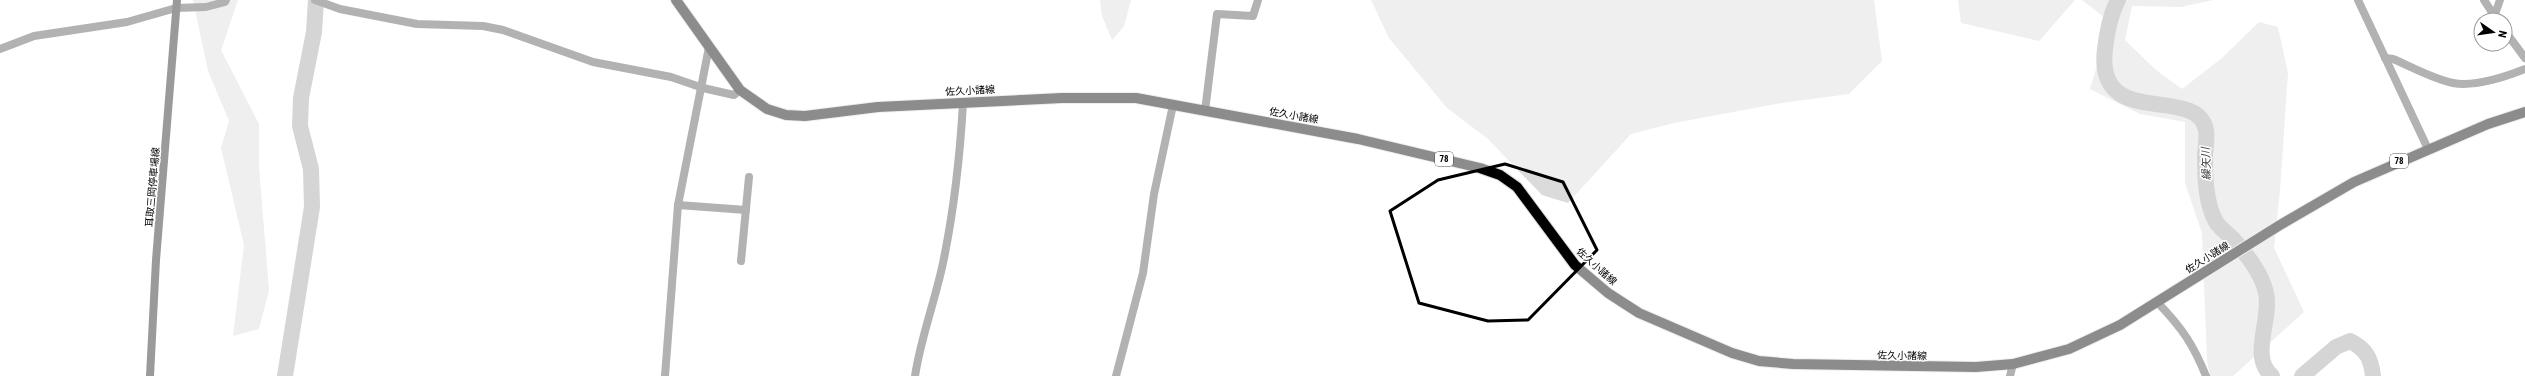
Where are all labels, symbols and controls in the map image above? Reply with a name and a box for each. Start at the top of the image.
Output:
north arrow [2473,12,2513,52]
text: N [2495,29,2509,39]
street label: 佐久小諸線 [945,84,995,97]
street label: 佐久小諸線 [1268,106,1319,125]
water label: 繰矢川 [2199,146,2214,181]
street label: 耳取三岡停車場線 [144,147,161,227]
road number: 78 [1435,152,1453,166]
road number: 78 [2390,154,2408,168]
street label: 佐久小諸線 [2183,240,2231,275]
street label: 佐久小諸線 [1574,246,1619,287]
street label: 佐久小諸線 [1877,350,1927,361]

